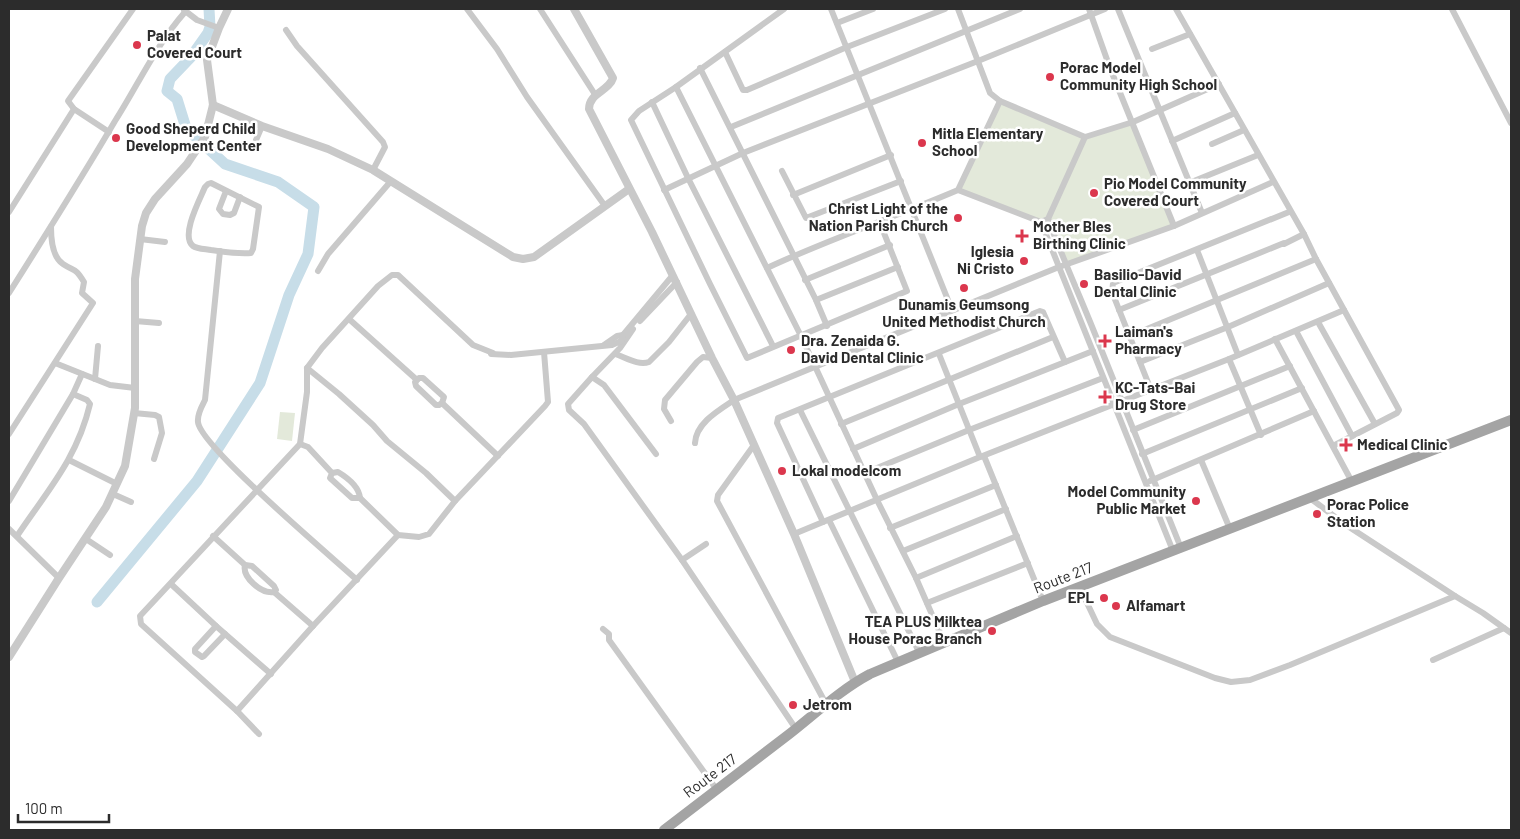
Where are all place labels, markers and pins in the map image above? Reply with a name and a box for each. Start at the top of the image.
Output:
place label: Palat Covered Court [147,26,242,61]
marker: Palat Covered Court [131,39,143,51]
place label: Porac Model Community High School [1060,58,1217,93]
marker: Porac Model Community High School [1044,71,1056,83]
place label: Good Sheperd Child Development Center [126,119,262,154]
place label: Mitla Elementary School [932,124,1044,159]
marker: Good Sheperd Child Development Center [110,132,122,144]
marker: Mitla Elementary School [916,137,928,149]
place label: Pio Model Community Covered Court [1104,174,1247,209]
marker: Pio Model Community Covered Court [1088,187,1100,199]
place label: Christ Light of the Nation Parish Church [809,199,948,234]
marker: Christ Light of the Nation Parish Church [952,212,964,224]
place label: Mother Bles Birthing Clinic [1033,217,1126,252]
marker: Mother Bles Birthing Clinic [1015,229,1029,243]
place label: Iglesia Ni Cristo [957,242,1014,277]
marker: Iglesia Ni Cristo [1018,255,1030,267]
place label: Basilio-David Dental Clinic [1094,265,1182,300]
marker: Basilio-David Dental Clinic [1078,278,1090,290]
marker: Dunamis Geumsong United Methodist Church [958,282,970,294]
place label: Dunamis Geumsong United Methodist Church [882,295,1046,330]
place label: Laiman's Pharmacy [1115,322,1182,357]
place label: Dra. Zenaida G. David Dental Clinic [801,331,924,366]
marker: Laiman's Pharmacy [1099,335,1111,347]
marker: Dra. Zenaida G. David Dental Clinic [785,344,797,356]
place label: KC-Tats-Bai Drug Store [1115,378,1195,413]
marker: KC-Tats-Bai Drug Store [1099,391,1111,403]
place label: Medical Clinic [1357,435,1448,453]
marker: Medical Clinic [1339,438,1353,452]
place label: Lokal modelcom [792,461,901,479]
marker: Lokal modelcom [776,465,788,477]
place label: Model Community Public Market [1068,482,1186,517]
marker: Model Community Public Market [1190,495,1202,507]
place label: Porac Police Station [1327,495,1409,530]
marker: Porac Police Station [1311,508,1323,520]
place label: EPL [1068,588,1094,606]
marker: EPL [1098,592,1110,604]
place label: Alfamart [1126,596,1186,614]
marker: Alfamart [1110,600,1122,612]
place label: TEA PLUS Milktea House Porac Branch [849,612,982,647]
marker: TEA PLUS Milktea House Porac Branch [986,625,998,637]
place label: Jetrom [803,695,852,713]
marker: Jetrom [787,699,799,711]

